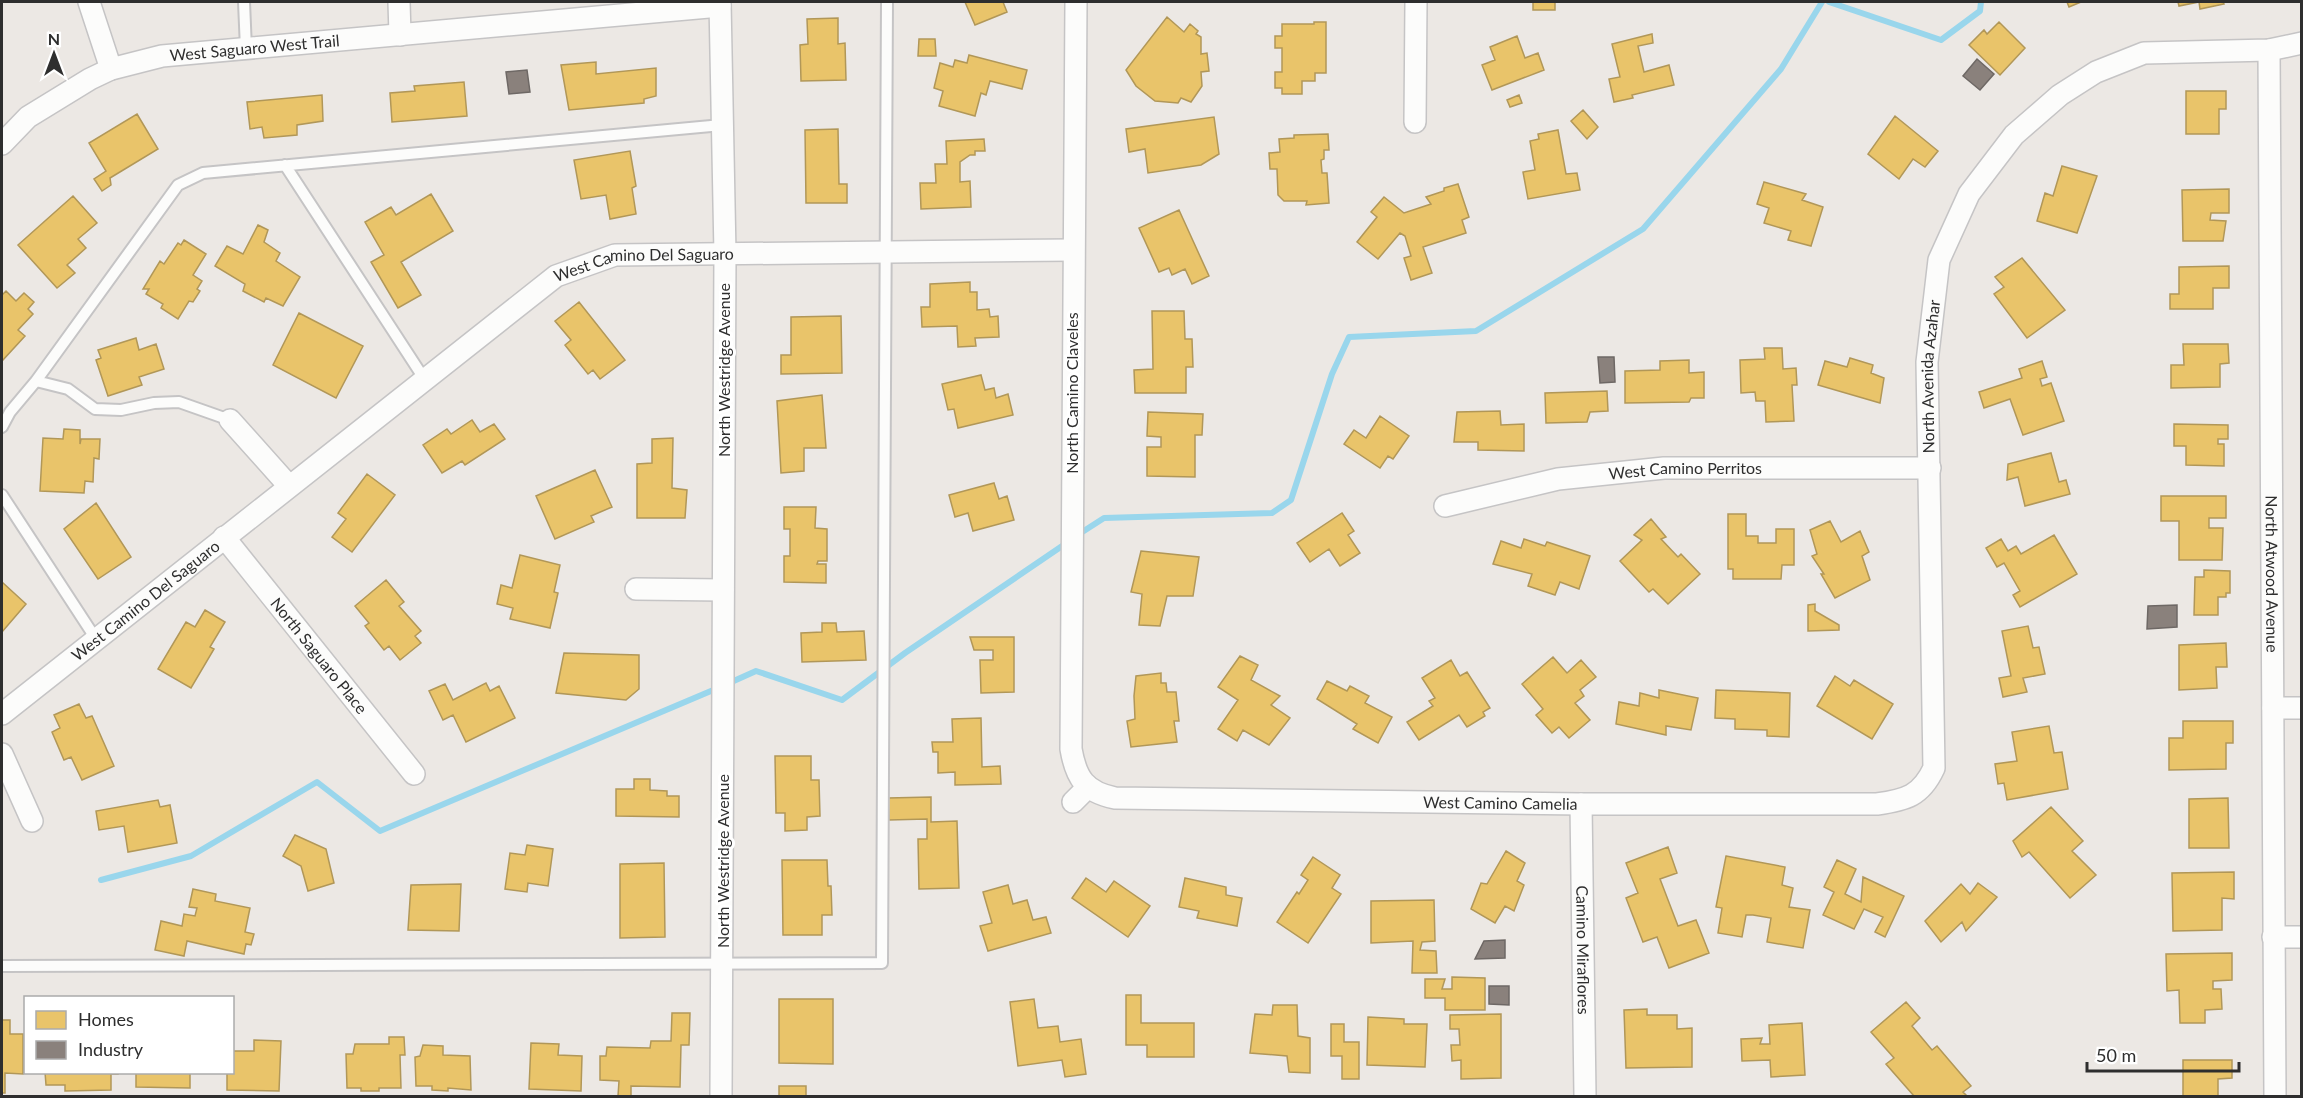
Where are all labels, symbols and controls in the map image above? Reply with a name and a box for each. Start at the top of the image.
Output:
north arrow [24,24,84,84]
text: N [48,29,60,48]
street label: West Saguaro West Trail [169,30,340,64]
street label: West Camino Del Saguaro [551,244,734,285]
street label: North Westridge Avenue [714,283,733,457]
street label: North Avenida Azahar [1917,299,1943,453]
street label: North Camino Claveles [1062,312,1081,474]
street label: West Camino Perritos [1608,458,1762,483]
street label: North Atwood Avenue [2263,495,2282,653]
street label: West Camino Del Saguaro [67,536,223,664]
street label: North Saguaro Place [267,593,372,717]
street label: North Westridge Avenue [713,774,732,948]
street label: West Camino Camelia [1423,792,1578,813]
street label: Camino Miraflores [1573,885,1594,1015]
legend [24,996,234,1074]
text: Homes [78,1008,134,1030]
scale bar [2087,1035,2238,1073]
text: Industry [78,1038,144,1060]
text: 50 m [2096,1044,2136,1066]

